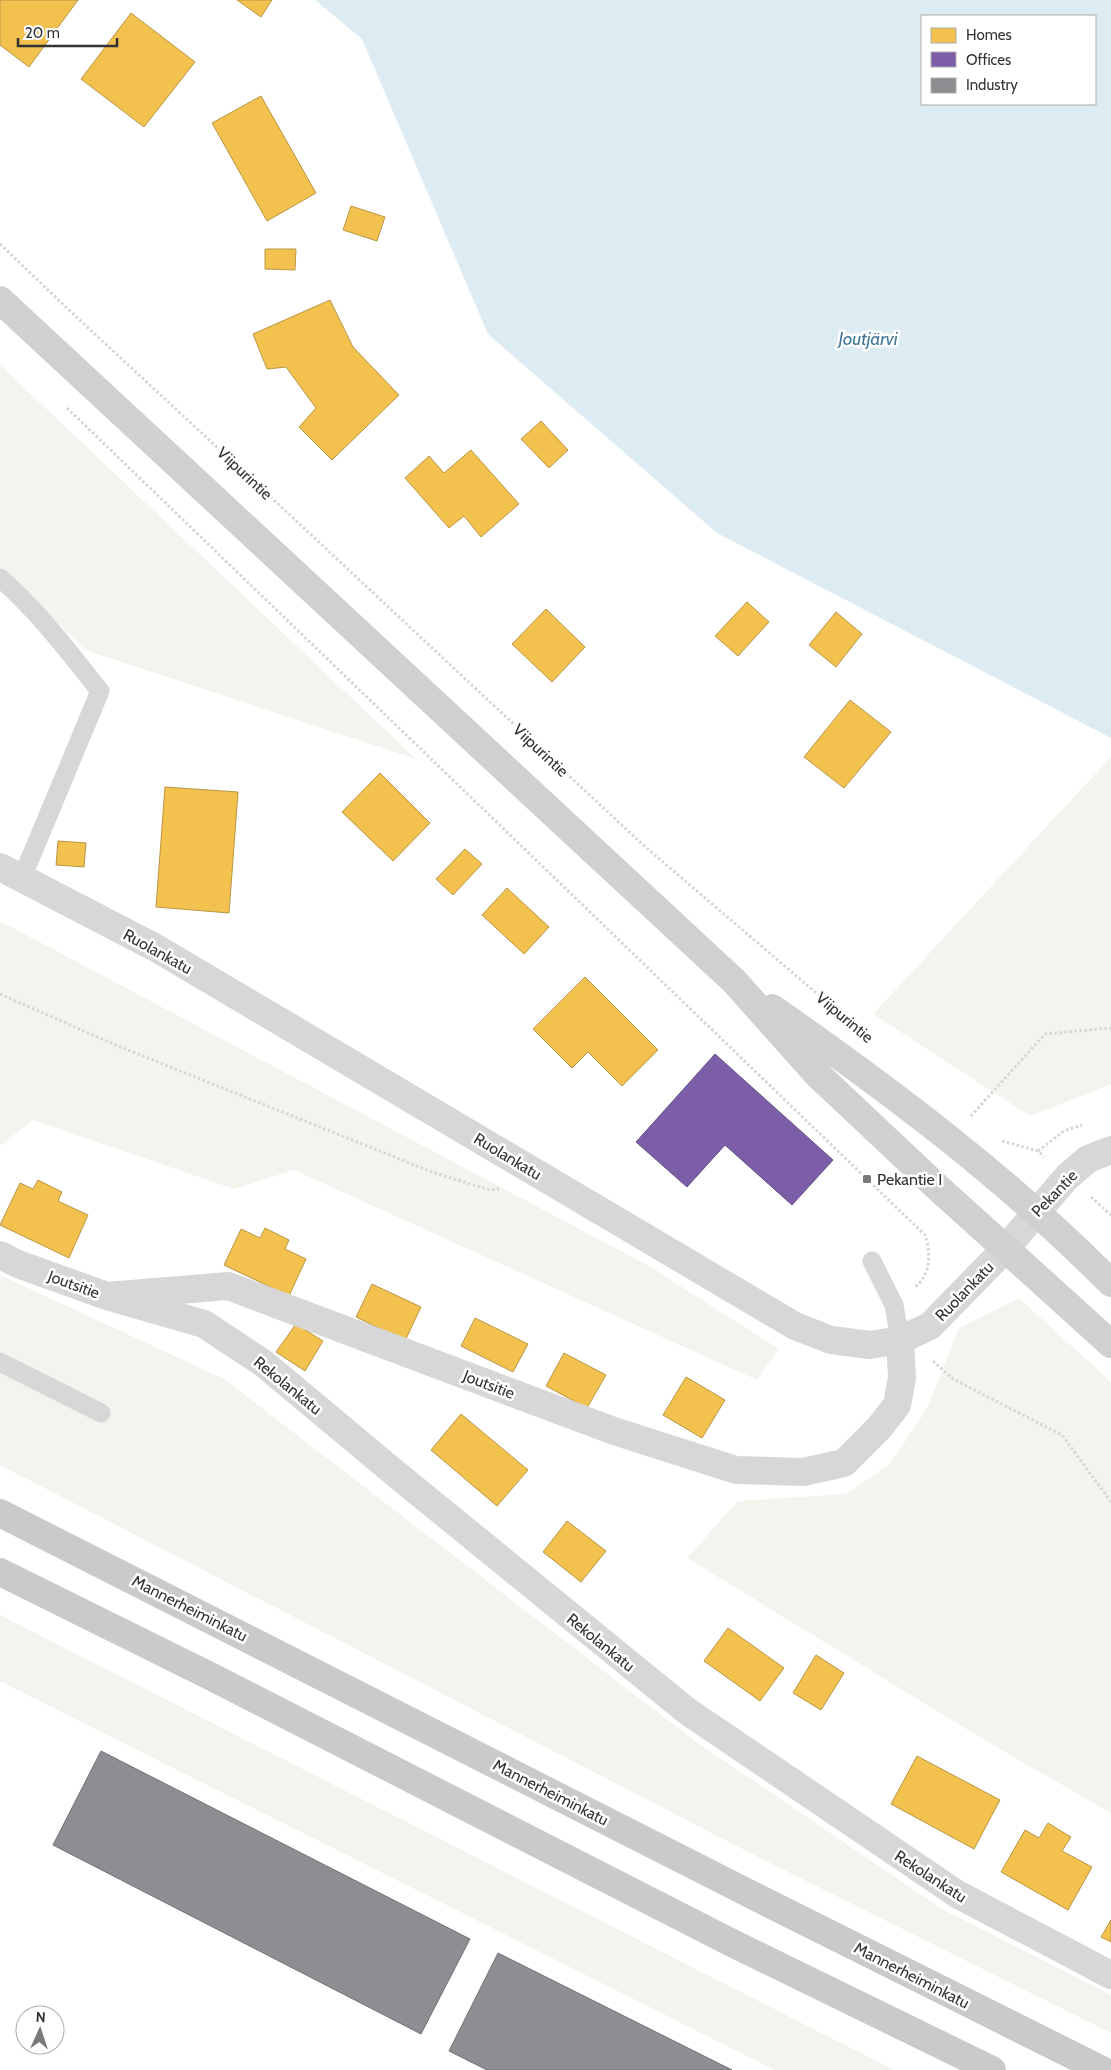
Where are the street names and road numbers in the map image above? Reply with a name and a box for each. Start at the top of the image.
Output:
street label: Viipurintie [213,443,276,504]
street label: Viipurintie [509,720,572,781]
street label: Ruolankatu [120,925,195,978]
street label: Viipurintie [812,988,877,1047]
street label: Ruolankatu [471,1129,545,1184]
street label: Pekantie [1027,1166,1081,1221]
street label: Ruolankatu [931,1258,997,1325]
street label: Joutsitie [45,1266,102,1303]
street label: Rekolankatu [250,1352,326,1419]
street label: Joutsitie [460,1366,517,1403]
street label: Mannerheiminkatu [129,1571,251,1646]
street label: Rekolankatu [563,1609,639,1676]
street label: Mannerheiminkatu [490,1755,612,1830]
street label: Rekolankatu [891,1846,970,1907]
street label: Mannerheiminkatu [851,1938,973,2013]

